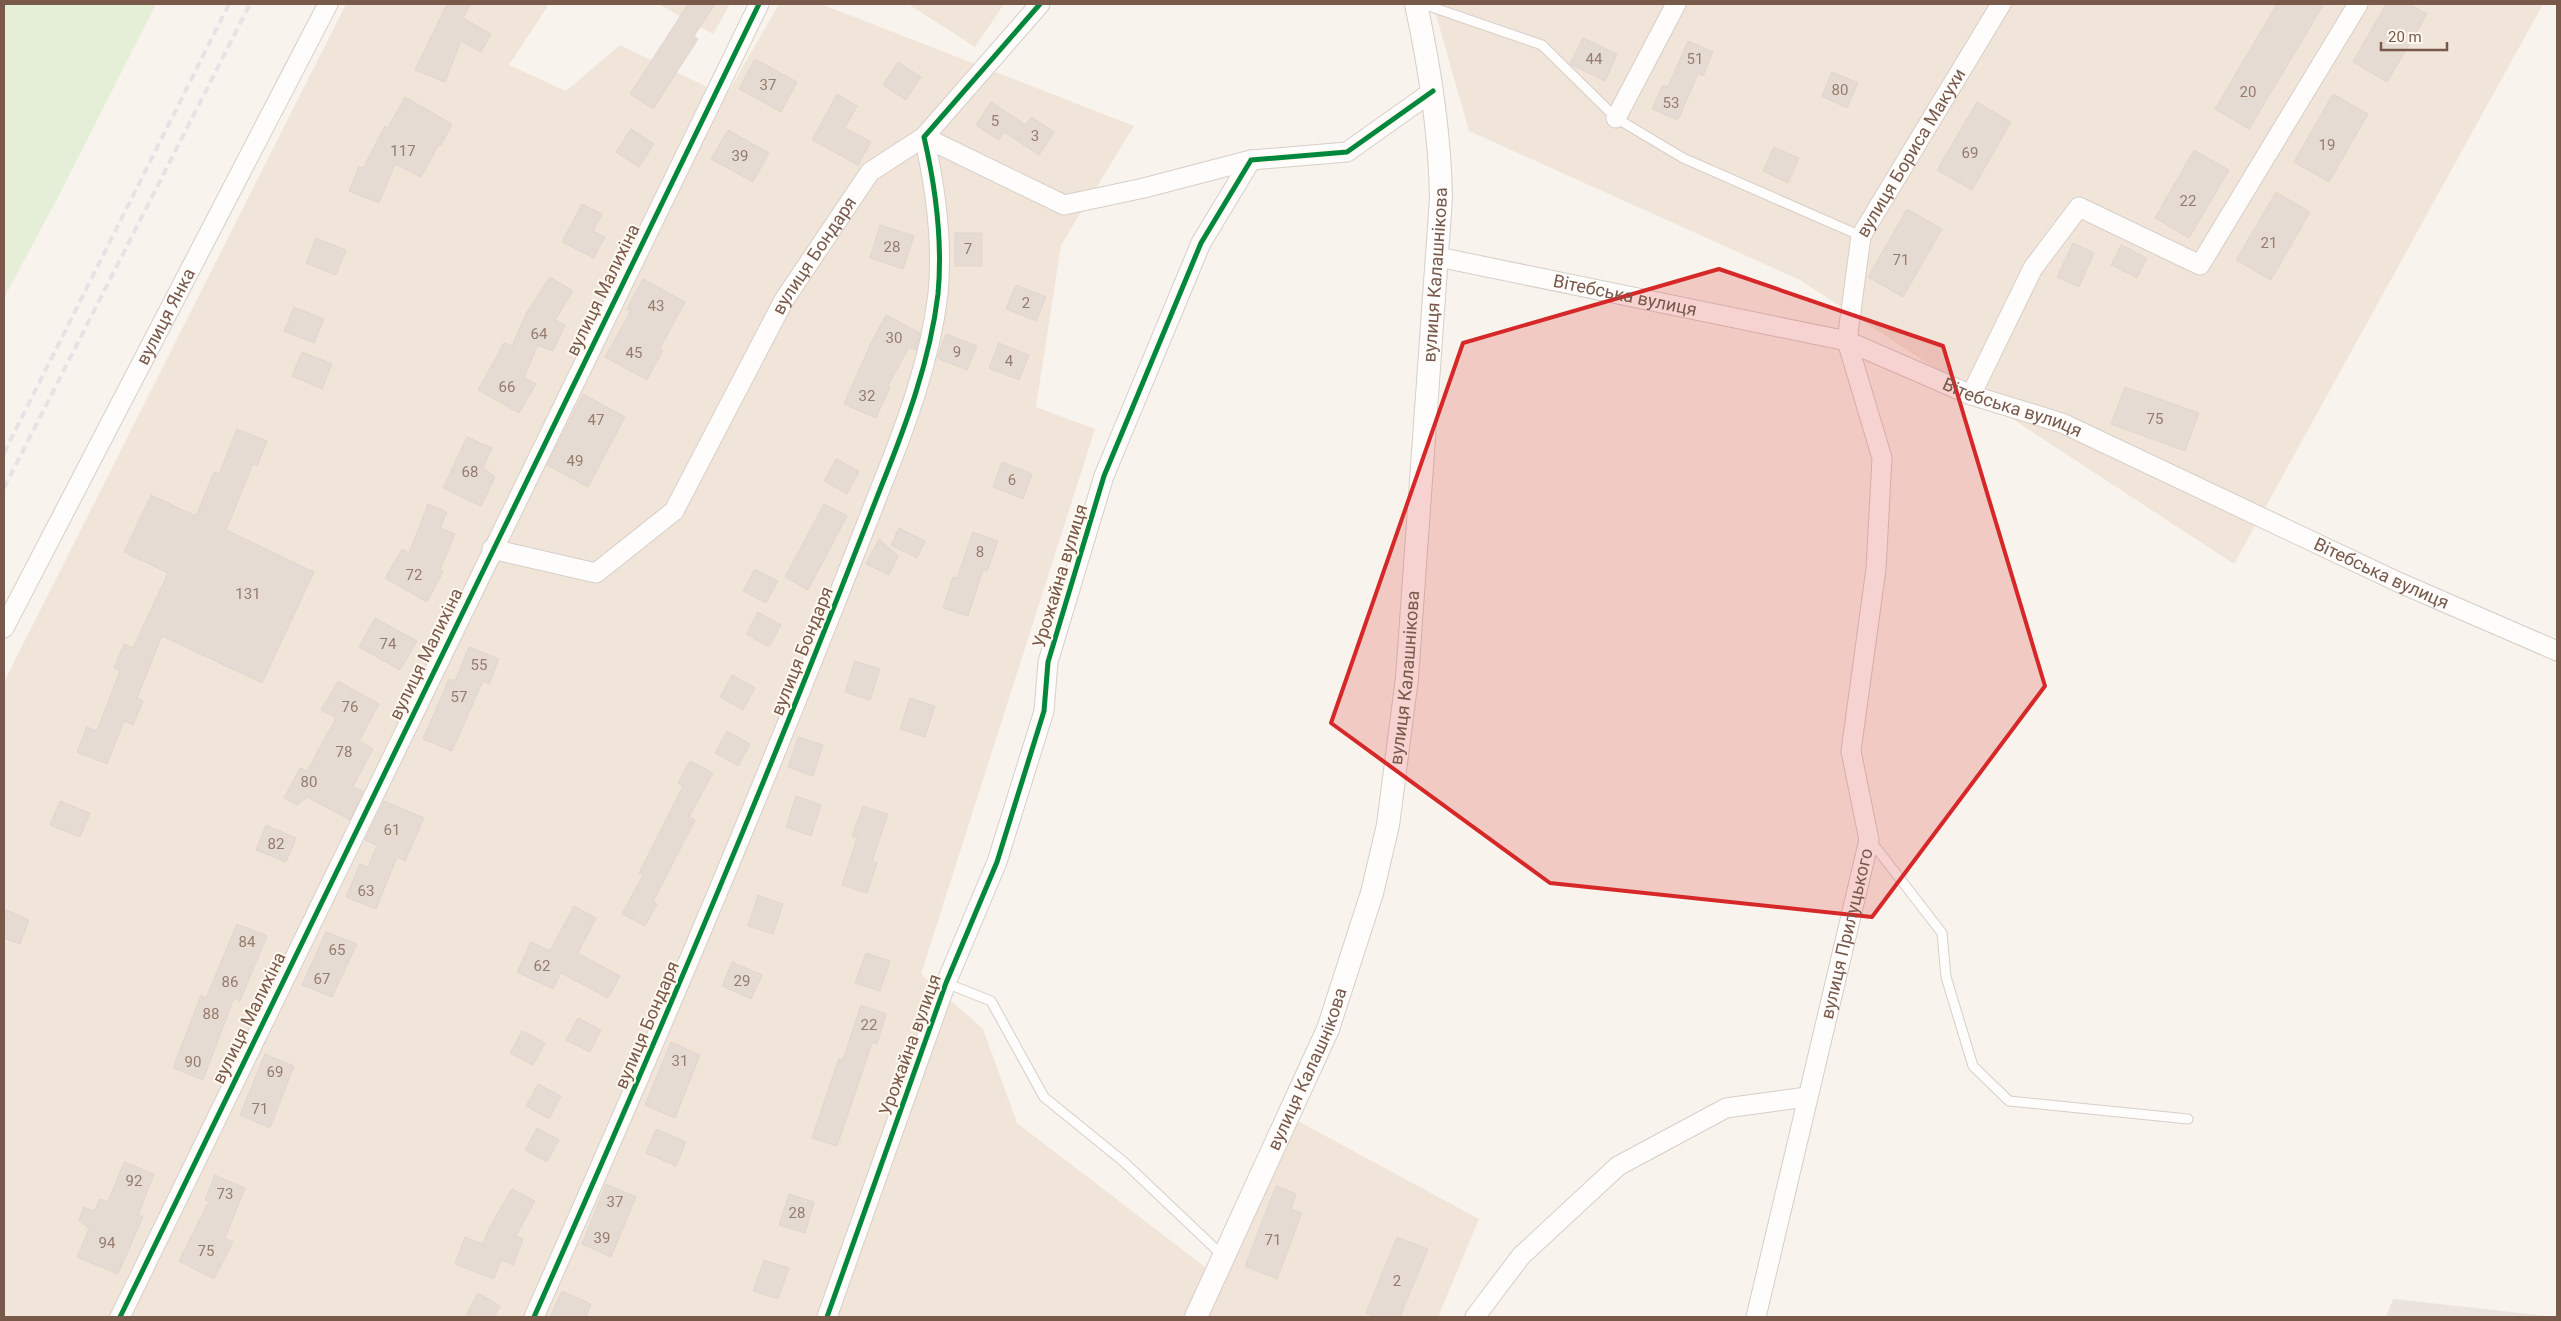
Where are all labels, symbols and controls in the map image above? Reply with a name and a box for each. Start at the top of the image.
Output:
scale bar [2381,20,2447,52]
text: 20 m [2388,28,2422,46]
house number: 44 [1586,50,1603,68]
house number: 51 [1687,50,1703,68]
street label: вулиця Бориса Макухи [1852,64,1970,241]
house number: 37 [760,76,776,94]
house number: 80 [1832,81,1848,99]
house number: 20 [2240,83,2256,101]
house number: 53 [1663,94,1679,112]
house number: 5 [991,112,999,130]
house number: 3 [1031,127,1039,145]
house number: 19 [2319,136,2335,154]
house number: 117 [390,142,416,160]
house number: 69 [1962,144,1978,162]
house number: 39 [732,147,748,165]
street label: вулиця Калашнікова [1418,187,1451,363]
street label: вулиця Бондаря [767,192,860,318]
house number: 22 [2180,192,2196,210]
street label: вулиця Малихіна [562,220,644,359]
house number: 21 [2261,234,2277,252]
house number: 28 [884,238,900,256]
house number: 7 [964,240,972,258]
house number: 71 [1893,251,1909,269]
street label: вулиця Янка [132,265,199,368]
street label: Вітебська вулиця [1552,270,1699,320]
house number: 2 [1022,294,1030,312]
house number: 43 [648,297,664,315]
house number: 64 [531,325,548,343]
house number: 30 [886,329,902,347]
house number: 9 [953,343,961,361]
house number: 45 [626,344,642,362]
house number: 4 [1005,352,1014,370]
street label: Вітебська вулиця [1940,373,2086,441]
house number: 66 [499,378,515,396]
house number: 32 [859,387,875,405]
house number: 75 [2147,410,2163,428]
house number: 47 [588,411,604,429]
house number: 49 [567,452,583,470]
house number: 68 [462,463,478,481]
house number: 6 [1008,471,1016,489]
street label: Урожайна вулиця [1028,502,1091,650]
street label: Вітебська вулиця [2311,533,2452,613]
house number: 8 [976,543,984,561]
house number: 72 [406,566,422,584]
street label: вулиця Бондаря [766,583,837,718]
street label: вулиця Малихіна [385,584,467,723]
house number: 131 [235,585,261,603]
street label: вулиця Калашнікова [1385,590,1423,766]
house number: 74 [380,635,397,653]
house number: 55 [471,656,487,674]
house number: 57 [451,688,467,706]
house number: 76 [342,698,358,716]
house number: 78 [336,743,352,761]
house number: 80 [301,773,317,791]
house number: 61 [384,821,400,839]
house number: 82 [268,835,284,853]
street label: вулиця Прилуцького [1816,846,1877,1021]
house number: 63 [358,882,374,900]
house number: 84 [239,933,256,951]
house number: 65 [329,941,345,959]
street label: вулиця Малихіна [208,948,290,1087]
house number: 62 [534,957,550,975]
street label: вулиця Бондаря [610,958,683,1092]
house number: 67 [314,970,330,988]
street label: Урожайна вулиця [874,971,945,1118]
house number: 29 [734,972,750,990]
house number: 86 [222,973,238,991]
street label: вулиця Калашнікова [1263,985,1351,1154]
house number: 88 [203,1005,219,1023]
house number: 22 [861,1016,877,1034]
house number: 31 [672,1052,688,1070]
house number: 90 [185,1053,201,1071]
house number: 69 [267,1063,283,1081]
house number: 71 [252,1100,268,1118]
house number: 92 [126,1172,142,1190]
house number: 73 [217,1185,233,1203]
house number: 37 [607,1193,623,1211]
house number: 28 [789,1204,805,1222]
house number: 39 [594,1229,610,1247]
house number: 71 [1265,1231,1281,1249]
house number: 94 [99,1234,116,1252]
house number: 75 [198,1242,214,1260]
house number: 2 [1393,1272,1401,1290]

